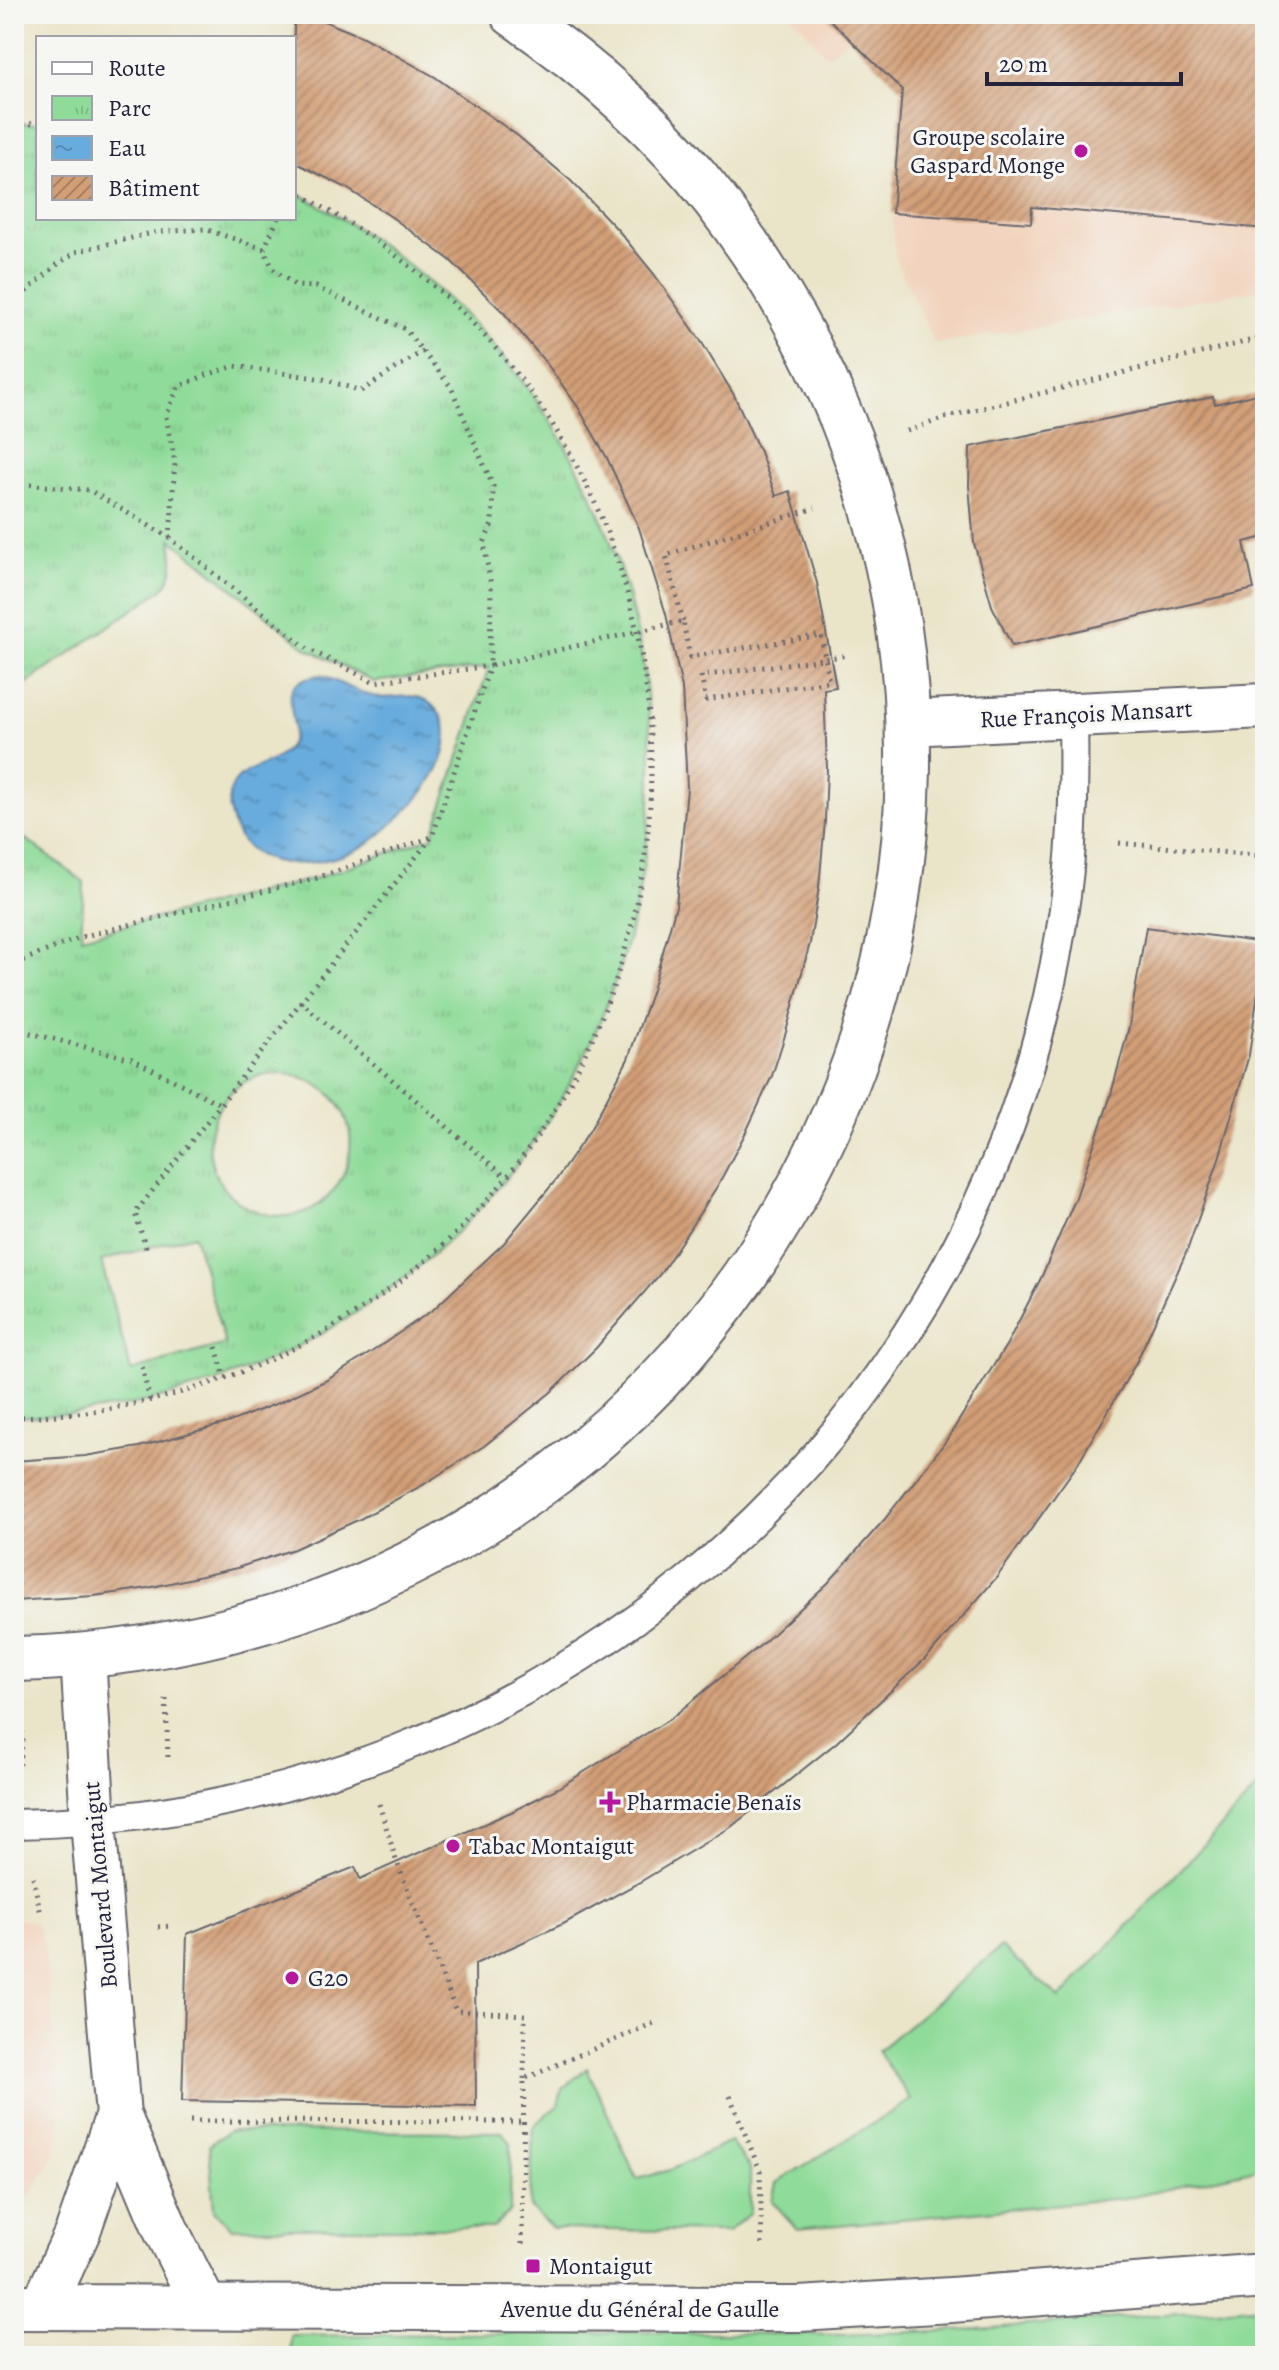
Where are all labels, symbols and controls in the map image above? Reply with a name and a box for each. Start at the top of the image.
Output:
legend [36,36,296,220]
scale bar [987,36,1181,86]
text: 20 m [999,48,1048,80]
text: Route [108,52,166,84]
text: Parc [108,92,151,124]
place label: Groupe scolaire Gaspard Monge [910,121,1065,181]
text: Eau [108,132,146,164]
marker: Groupe scolaire Gaspard Monge [1072,142,1090,160]
text: Bâtiment [108,172,200,204]
street label: Rue François Mansart [979,692,1193,736]
street label: Boulevard Montaigut [75,1780,125,1990]
place label: Pharmacie Benaïs [626,1786,802,1818]
marker: Pharmacie Benaïs [601,1793,619,1811]
place label: Tabac Montaigut [469,1830,634,1862]
marker: Tabac Montaigut [444,1837,462,1855]
place label: G20 [308,1962,348,1994]
marker: G20 [283,1969,301,1987]
place label: Montaigut [549,2250,653,2282]
marker: Montaigut [524,2257,542,2275]
street label: Avenue du Général de Gaulle [500,2293,779,2325]

